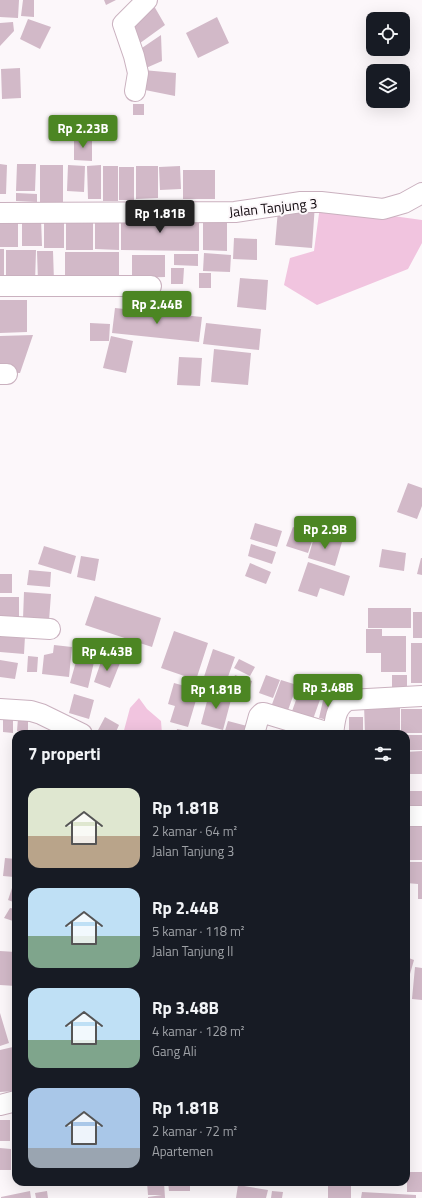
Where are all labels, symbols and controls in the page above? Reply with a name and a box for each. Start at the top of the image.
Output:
map controls [366,12,410,108]
button: locate [366,12,410,56]
button: layers [366,64,410,108]
pin: Rp 2.23B [42,115,124,149]
text: Rp 2.23B [57,118,109,138]
street label: Jalan Tanjung 3 [228,192,318,222]
pin: Rp 1.81B [119,200,201,234]
text: Rp 1.81B [134,203,186,223]
pin: Rp 2.44B [116,291,198,325]
text: Rp 2.44B [131,294,183,314]
pin: Rp 2.9B [288,516,362,550]
text: Rp 2.9B [303,519,347,539]
pin: Rp 4.43B [66,638,148,672]
text: Rp 4.43B [81,641,133,661]
pin: Rp 3.48B [287,674,369,708]
pin: Rp 1.81B [175,676,257,710]
text: Rp 3.48B [302,677,354,697]
text: Rp 1.81B [190,679,242,699]
text: 7 properti [28,741,101,767]
icon: filters [372,743,394,765]
text: Rp 1.81B [152,795,219,821]
icon: home [60,804,108,852]
text: 2 kamar · 64 m² [152,821,237,841]
text: Jalan Tanjung 3 [152,841,234,861]
text: Rp 2.44B [152,895,219,921]
icon: home [60,904,108,952]
text: 5 kamar · 118 m² [152,921,244,941]
text: Jalan Tanjung II [152,941,233,961]
text: Rp 3.48B [152,995,219,1021]
icon: home [60,1004,108,1052]
text: 4 kamar · 128 m² [152,1021,244,1041]
text: Gang Ali [152,1041,197,1061]
text: Rp 1.81B [152,1095,219,1121]
icon: home [60,1104,108,1152]
text: 2 kamar · 72 m² [152,1121,237,1141]
text: Apartemen [152,1141,213,1161]

